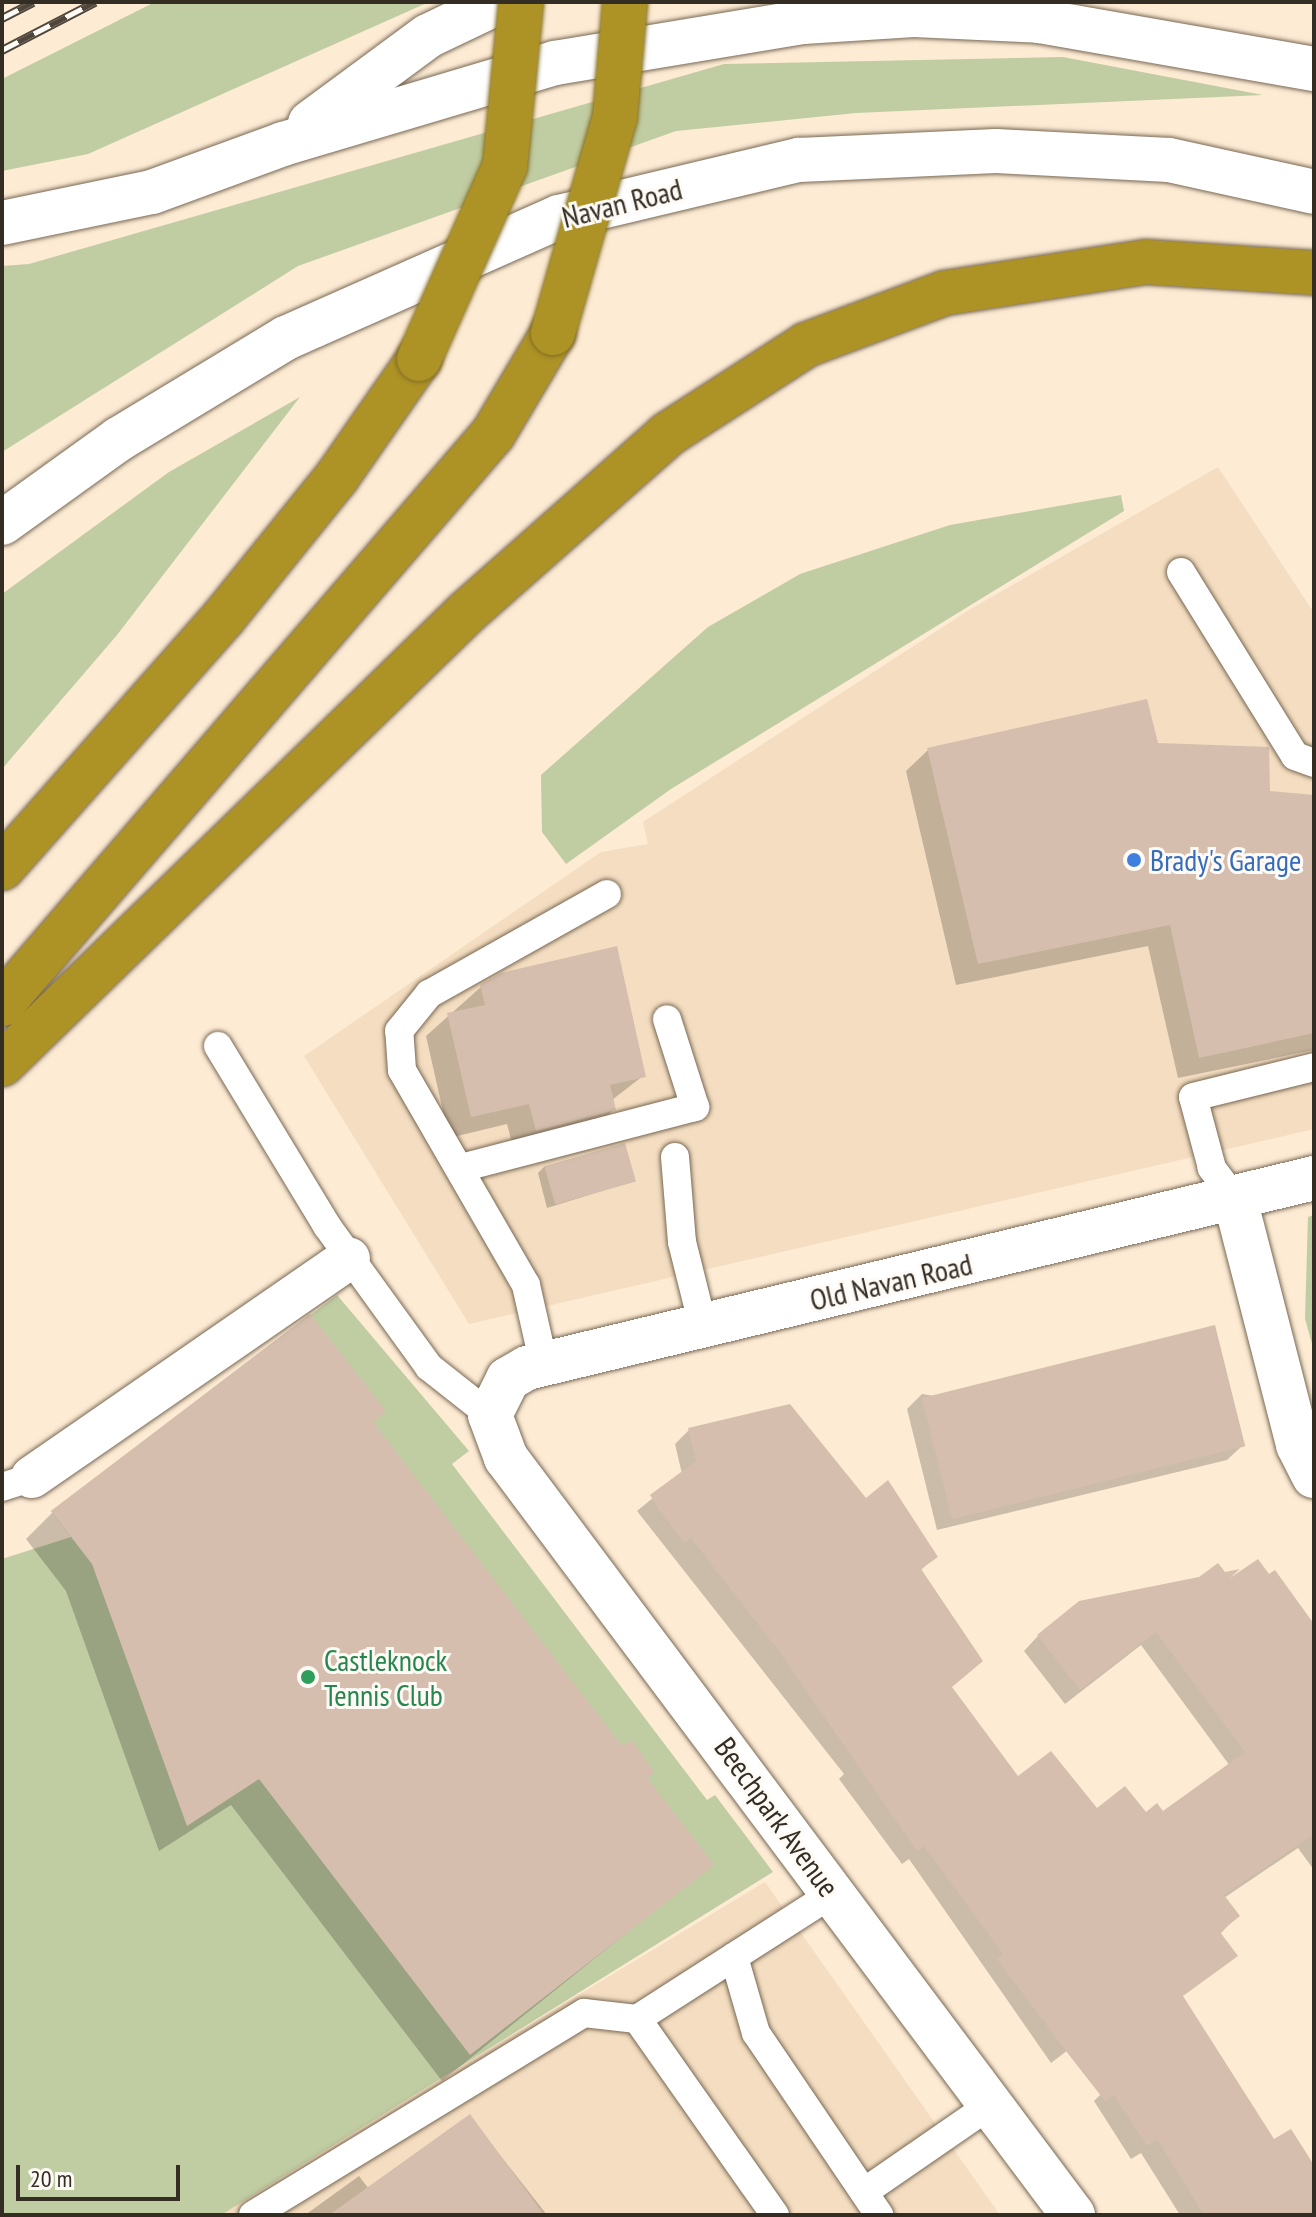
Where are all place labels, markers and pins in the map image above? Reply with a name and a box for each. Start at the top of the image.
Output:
place label: Brady's Garage [1150,842,1301,878]
marker: Brady's Garage [1125,851,1143,869]
place label: Castleknock Tennis Club [324,1642,447,1712]
marker: Castleknock Tennis Club [299,1668,317,1686]

